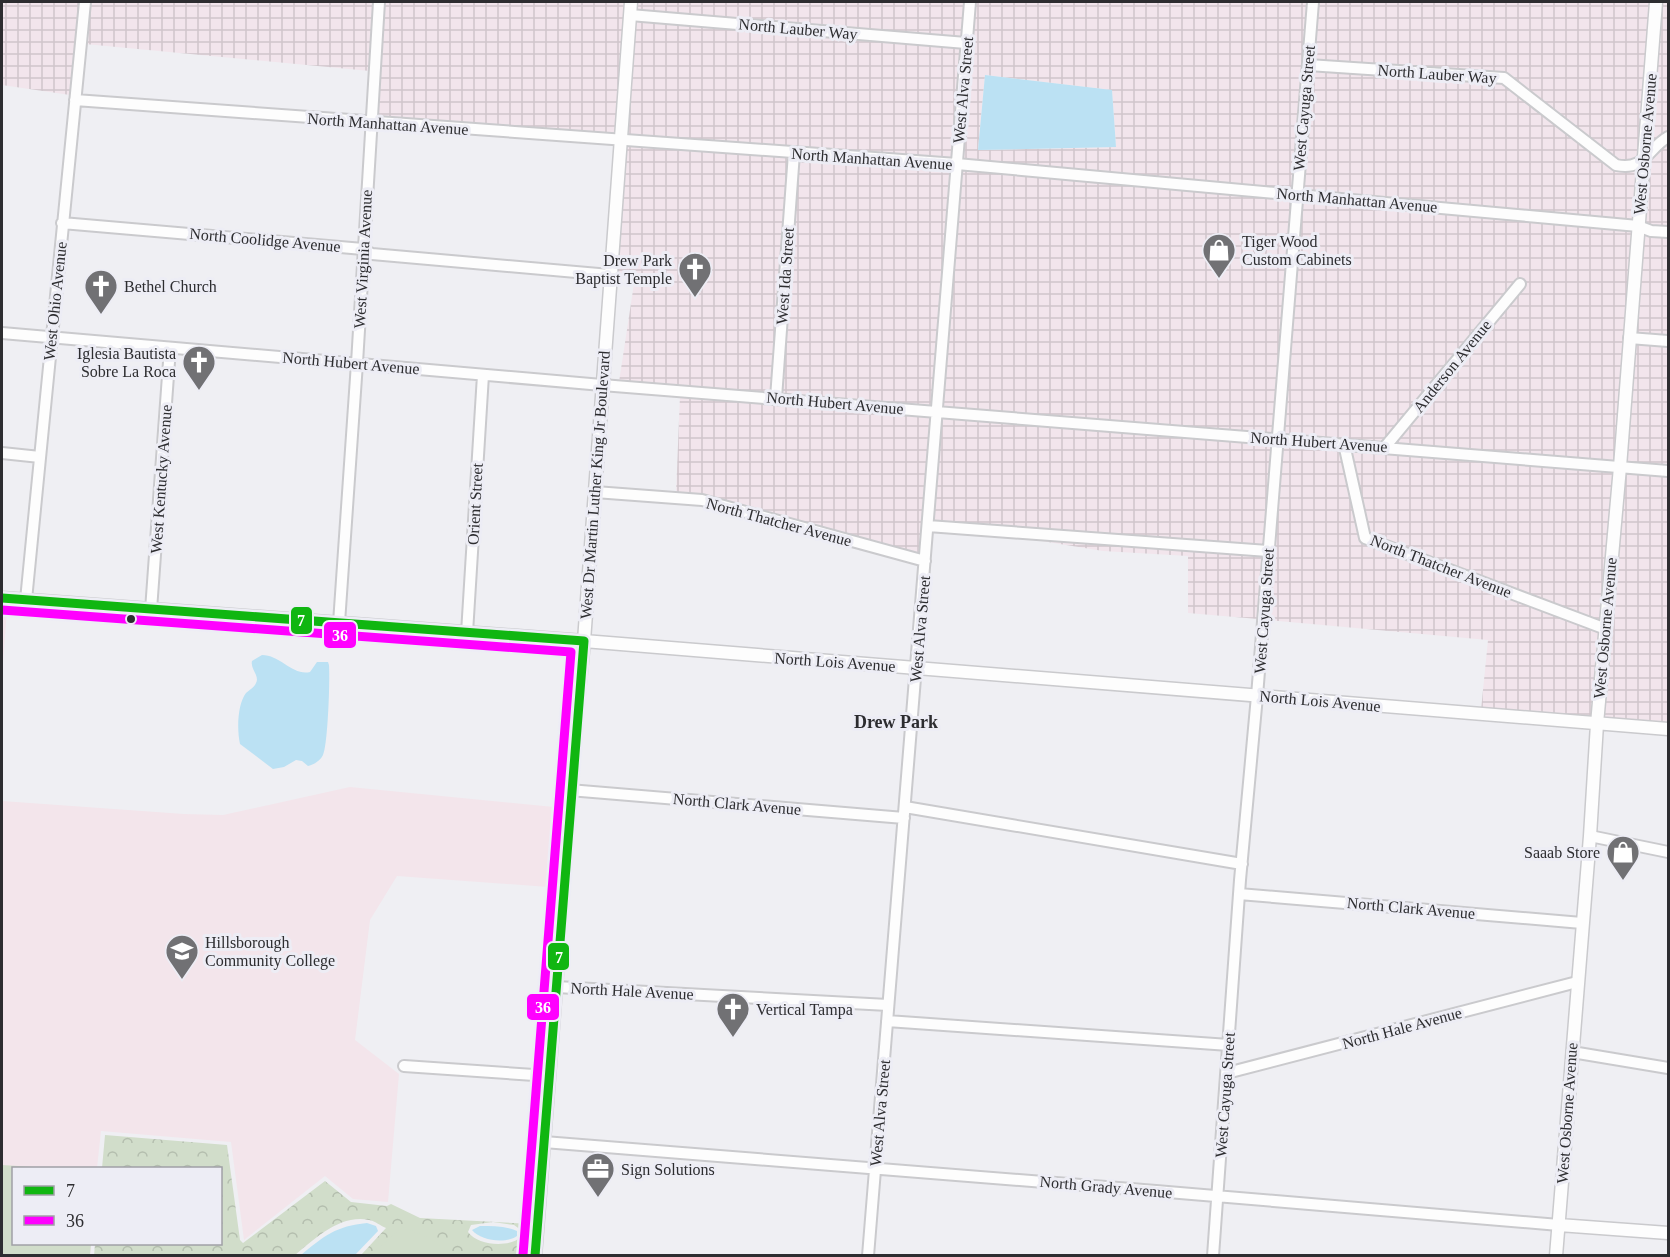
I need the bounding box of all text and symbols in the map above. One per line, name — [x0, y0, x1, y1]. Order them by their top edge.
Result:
street label: North Lauber Way — [738, 15, 858, 44]
street label: West Alva Street — [950, 35, 976, 144]
street label: West Cayuga Street — [1290, 44, 1319, 171]
street label: North Lauber Way — [1377, 61, 1497, 88]
street label: West Osborne Avenue — [1630, 73, 1660, 215]
street label: North Manhattan Avenue — [307, 110, 469, 138]
street label: North Manhattan Avenue — [791, 145, 953, 173]
street label: North Manhattan Avenue — [1276, 184, 1438, 216]
street label: West Virginia Avenue — [351, 189, 376, 329]
street label: North Coolidge Avenue — [189, 225, 341, 256]
street label: West Ida Street — [773, 226, 797, 325]
shop icon: Tiger Wood Custom Cabinets — [1201, 232, 1237, 279]
place label: Tiger Wood Custom Cabinets — [1242, 233, 1352, 268]
street label: West Ohio Avenue — [40, 241, 70, 361]
church icon: Drew Park Baptist Temple — [677, 251, 713, 298]
place label: Drew Park Baptist Temple — [575, 252, 672, 288]
church icon: Bethel Church — [83, 268, 119, 315]
place label: Bethel Church — [124, 278, 217, 295]
street label: Anderson Avenue — [1410, 316, 1494, 416]
church icon: Iglesia Bautista Sobre La Roca — [181, 344, 217, 391]
place label: Iglesia Bautista Sobre La Roca — [77, 345, 176, 380]
street label: North Hubert Avenue — [282, 349, 420, 377]
street label: West Dr Martin Luther King Jr Boulevard — [577, 350, 614, 620]
street label: North Hubert Avenue — [766, 389, 904, 417]
street label: West Kentucky Avenue — [147, 404, 176, 554]
street label: North Hubert Avenue — [1250, 429, 1388, 455]
street label: Orient Street — [464, 462, 486, 545]
street label: North Thatcher Avenue — [705, 494, 853, 550]
street label: North Thatcher Avenue — [1368, 531, 1514, 601]
street label: West Cayuga Street — [1251, 547, 1278, 674]
street label: West Osborne Avenue — [1590, 557, 1620, 699]
street label: West Alva Street — [907, 574, 933, 683]
line badge: 7 — [290, 606, 313, 635]
text: 7 — [297, 612, 305, 629]
unlabelled marker — [125, 613, 137, 625]
line badge: 36 — [323, 621, 357, 649]
text: 36 — [332, 627, 348, 644]
street label: North Lois Avenue — [774, 649, 896, 675]
street label: North Lois Avenue — [1259, 687, 1381, 715]
district label: Drew Park — [854, 712, 938, 732]
street label: North Clark Avenue — [672, 790, 802, 818]
shop icon: Saaab Store — [1605, 834, 1641, 881]
place label: Saaab Store — [1524, 844, 1600, 861]
street label: North Clark Avenue — [1346, 894, 1476, 922]
school or university icon: Hillsborough Community College — [164, 933, 200, 980]
place label: Hillsborough Community College — [205, 934, 335, 970]
line badge: 7 — [547, 942, 570, 971]
text: 7 — [555, 949, 563, 966]
street label: North Hale Avenue — [570, 979, 694, 1003]
church icon: Vertical Tampa — [715, 991, 751, 1038]
line badge: 36 — [526, 993, 560, 1021]
text: 36 — [535, 999, 551, 1016]
place label: Vertical Tampa — [756, 1001, 853, 1019]
street label: North Hale Avenue — [1340, 1004, 1464, 1052]
street label: West Cayuga Street — [1212, 1031, 1239, 1158]
street label: West Osborne Avenue — [1554, 1042, 1580, 1184]
street label: West Alva Street — [867, 1058, 893, 1167]
office icon: Sign Solutions — [580, 1151, 616, 1198]
place label: Sign Solutions — [621, 1161, 715, 1179]
legend — [12, 1167, 222, 1245]
street label: North Grady Avenue — [1039, 1173, 1173, 1202]
text: 7 — [66, 1181, 75, 1201]
text: 36 — [66, 1211, 84, 1231]

